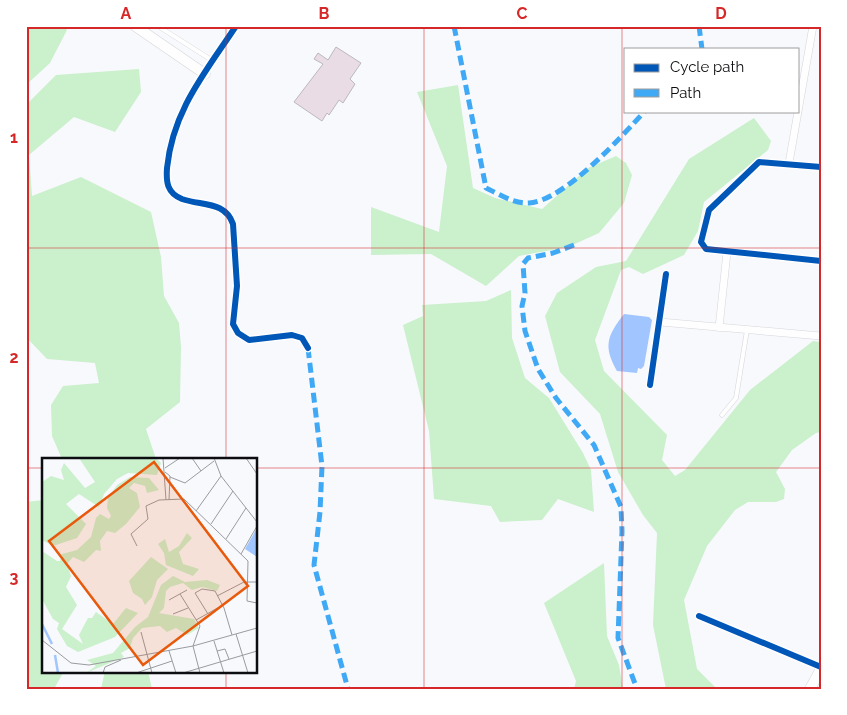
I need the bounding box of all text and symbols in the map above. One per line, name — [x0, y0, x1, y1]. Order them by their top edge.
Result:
text: A — [121, 4, 132, 23]
text: B — [319, 4, 330, 23]
text: C — [517, 4, 528, 23]
text: D — [715, 4, 727, 23]
legend — [624, 48, 800, 112]
text: Cycle path — [670, 58, 744, 76]
text: Path — [670, 84, 701, 102]
text: 1 — [10, 128, 18, 147]
text: 2 — [9, 348, 19, 367]
inset map — [42, 458, 258, 672]
text: 3 — [10, 568, 19, 587]

